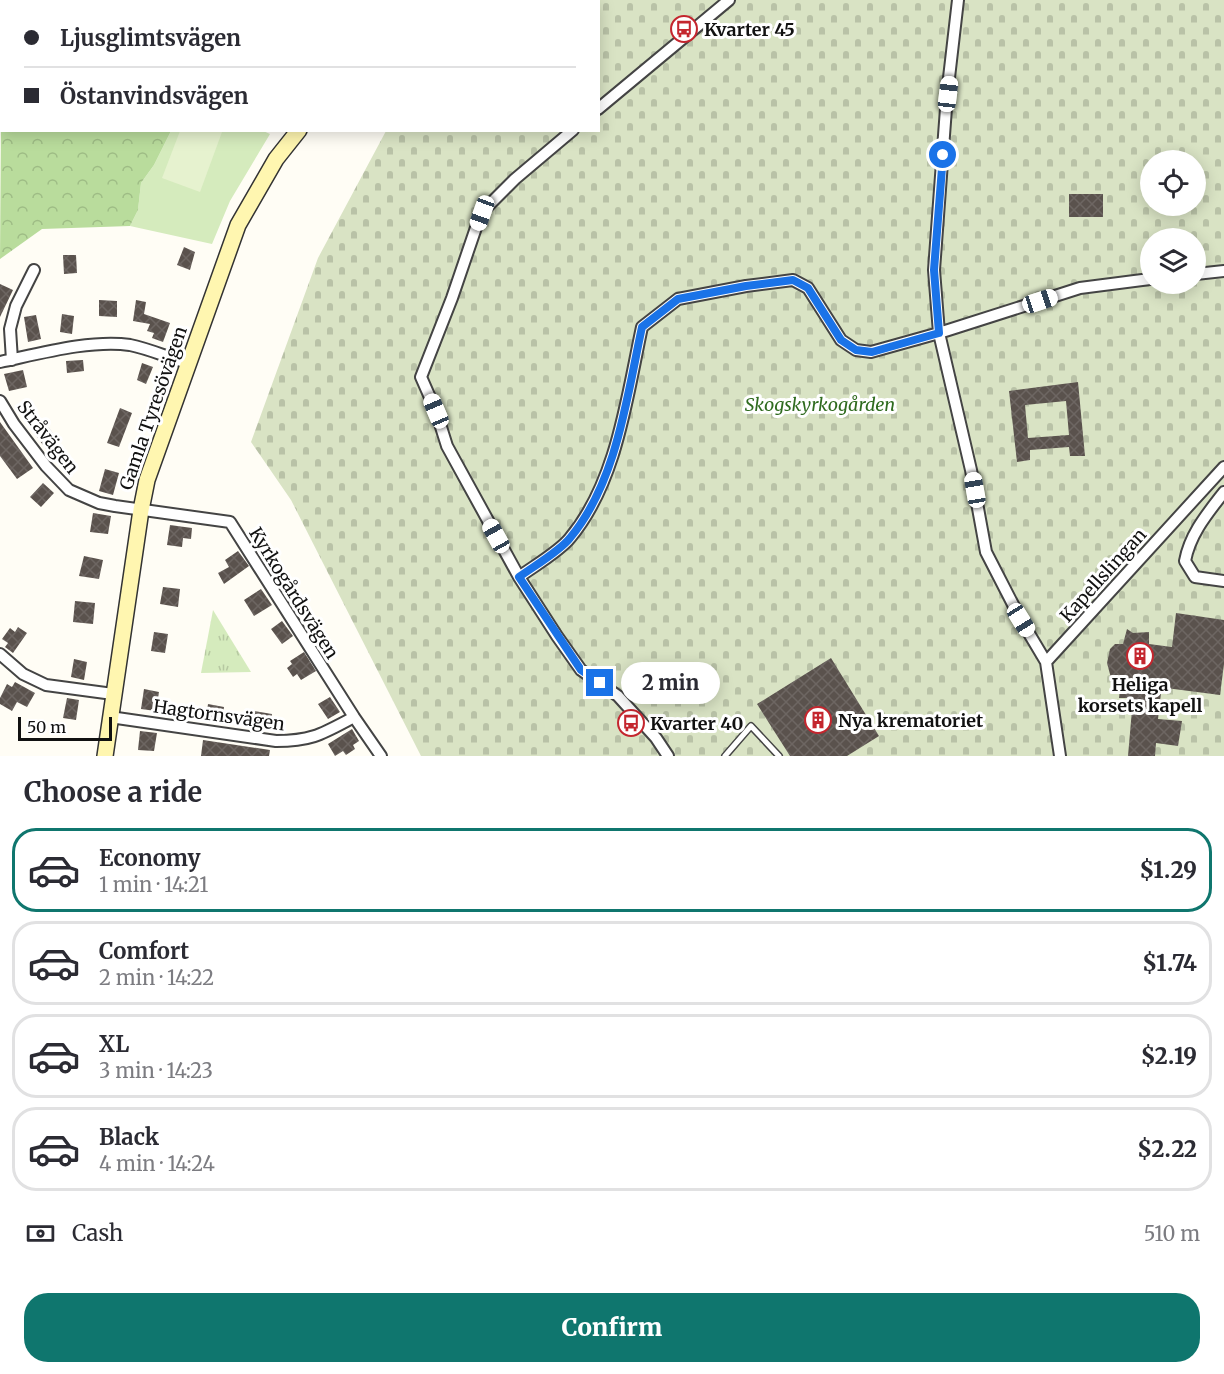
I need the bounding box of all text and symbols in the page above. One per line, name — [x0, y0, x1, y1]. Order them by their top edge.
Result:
bus stop icon: Kvarter 45 — [669, 14, 699, 44]
place label: Kvarter 45 — [704, 18, 795, 41]
text: Ljusglimtsvägen — [60, 24, 241, 52]
car — [937, 75, 959, 113]
text: Östanvindsvägen — [60, 82, 249, 110]
route start — [929, 141, 956, 168]
map controls — [1140, 150, 1206, 294]
button: locate — [1140, 150, 1206, 216]
car — [467, 193, 497, 233]
button: layers — [1140, 228, 1206, 294]
car — [1020, 287, 1060, 315]
street label: Gamla Tyresövägen — [114, 323, 192, 493]
car — [421, 391, 451, 431]
park label: Skogskyrkogården — [745, 393, 895, 416]
street label: Stråvägen — [12, 396, 84, 478]
car — [963, 471, 987, 509]
car — [479, 516, 513, 556]
street label: Kyrkogårdsvägen — [244, 523, 344, 663]
street label: Kapellslingan — [1055, 523, 1151, 627]
car — [1004, 600, 1038, 640]
building icon: Heliga korsets kapell — [1125, 641, 1155, 671]
callout: 2 min — [621, 662, 720, 704]
route end — [586, 669, 613, 696]
text: 2 min — [642, 670, 699, 695]
place label: Heliga korsets kapell — [1078, 673, 1202, 717]
street label: Hagtornsvägen — [152, 694, 286, 736]
building icon: Nya krematoriet — [803, 705, 833, 735]
bus stop icon: Kvarter 40 — [616, 708, 646, 738]
place label: Nya krematoriet — [838, 709, 984, 732]
place label: Kvarter 40 — [650, 712, 743, 735]
scale bar — [18, 714, 112, 742]
text: 50 m — [27, 717, 66, 737]
text: Choose a ride — [24, 775, 202, 809]
icon: car — [27, 843, 81, 897]
text: Economy — [99, 844, 200, 872]
text: $1.29 — [1139, 856, 1197, 884]
text: 1 min · 14:21 — [99, 872, 208, 897]
icon: car — [27, 936, 81, 990]
text: Comfort — [99, 937, 189, 965]
text: $1.74 — [1142, 949, 1197, 977]
text: 2 min · 14:22 — [99, 965, 214, 990]
icon: car — [27, 1029, 81, 1083]
text: XL — [99, 1030, 129, 1058]
text: $2.19 — [1141, 1042, 1197, 1070]
text: 3 min · 14:23 — [99, 1058, 213, 1083]
icon: car — [27, 1122, 81, 1176]
text: Black — [99, 1123, 159, 1151]
text: $2.22 — [1137, 1135, 1197, 1163]
text: 4 min · 14:24 — [99, 1151, 215, 1176]
icon: cash — [24, 1217, 57, 1250]
text: Cash — [72, 1219, 123, 1247]
text: 510 m — [1144, 1221, 1200, 1246]
button: Confirm — [24, 1293, 1200, 1362]

